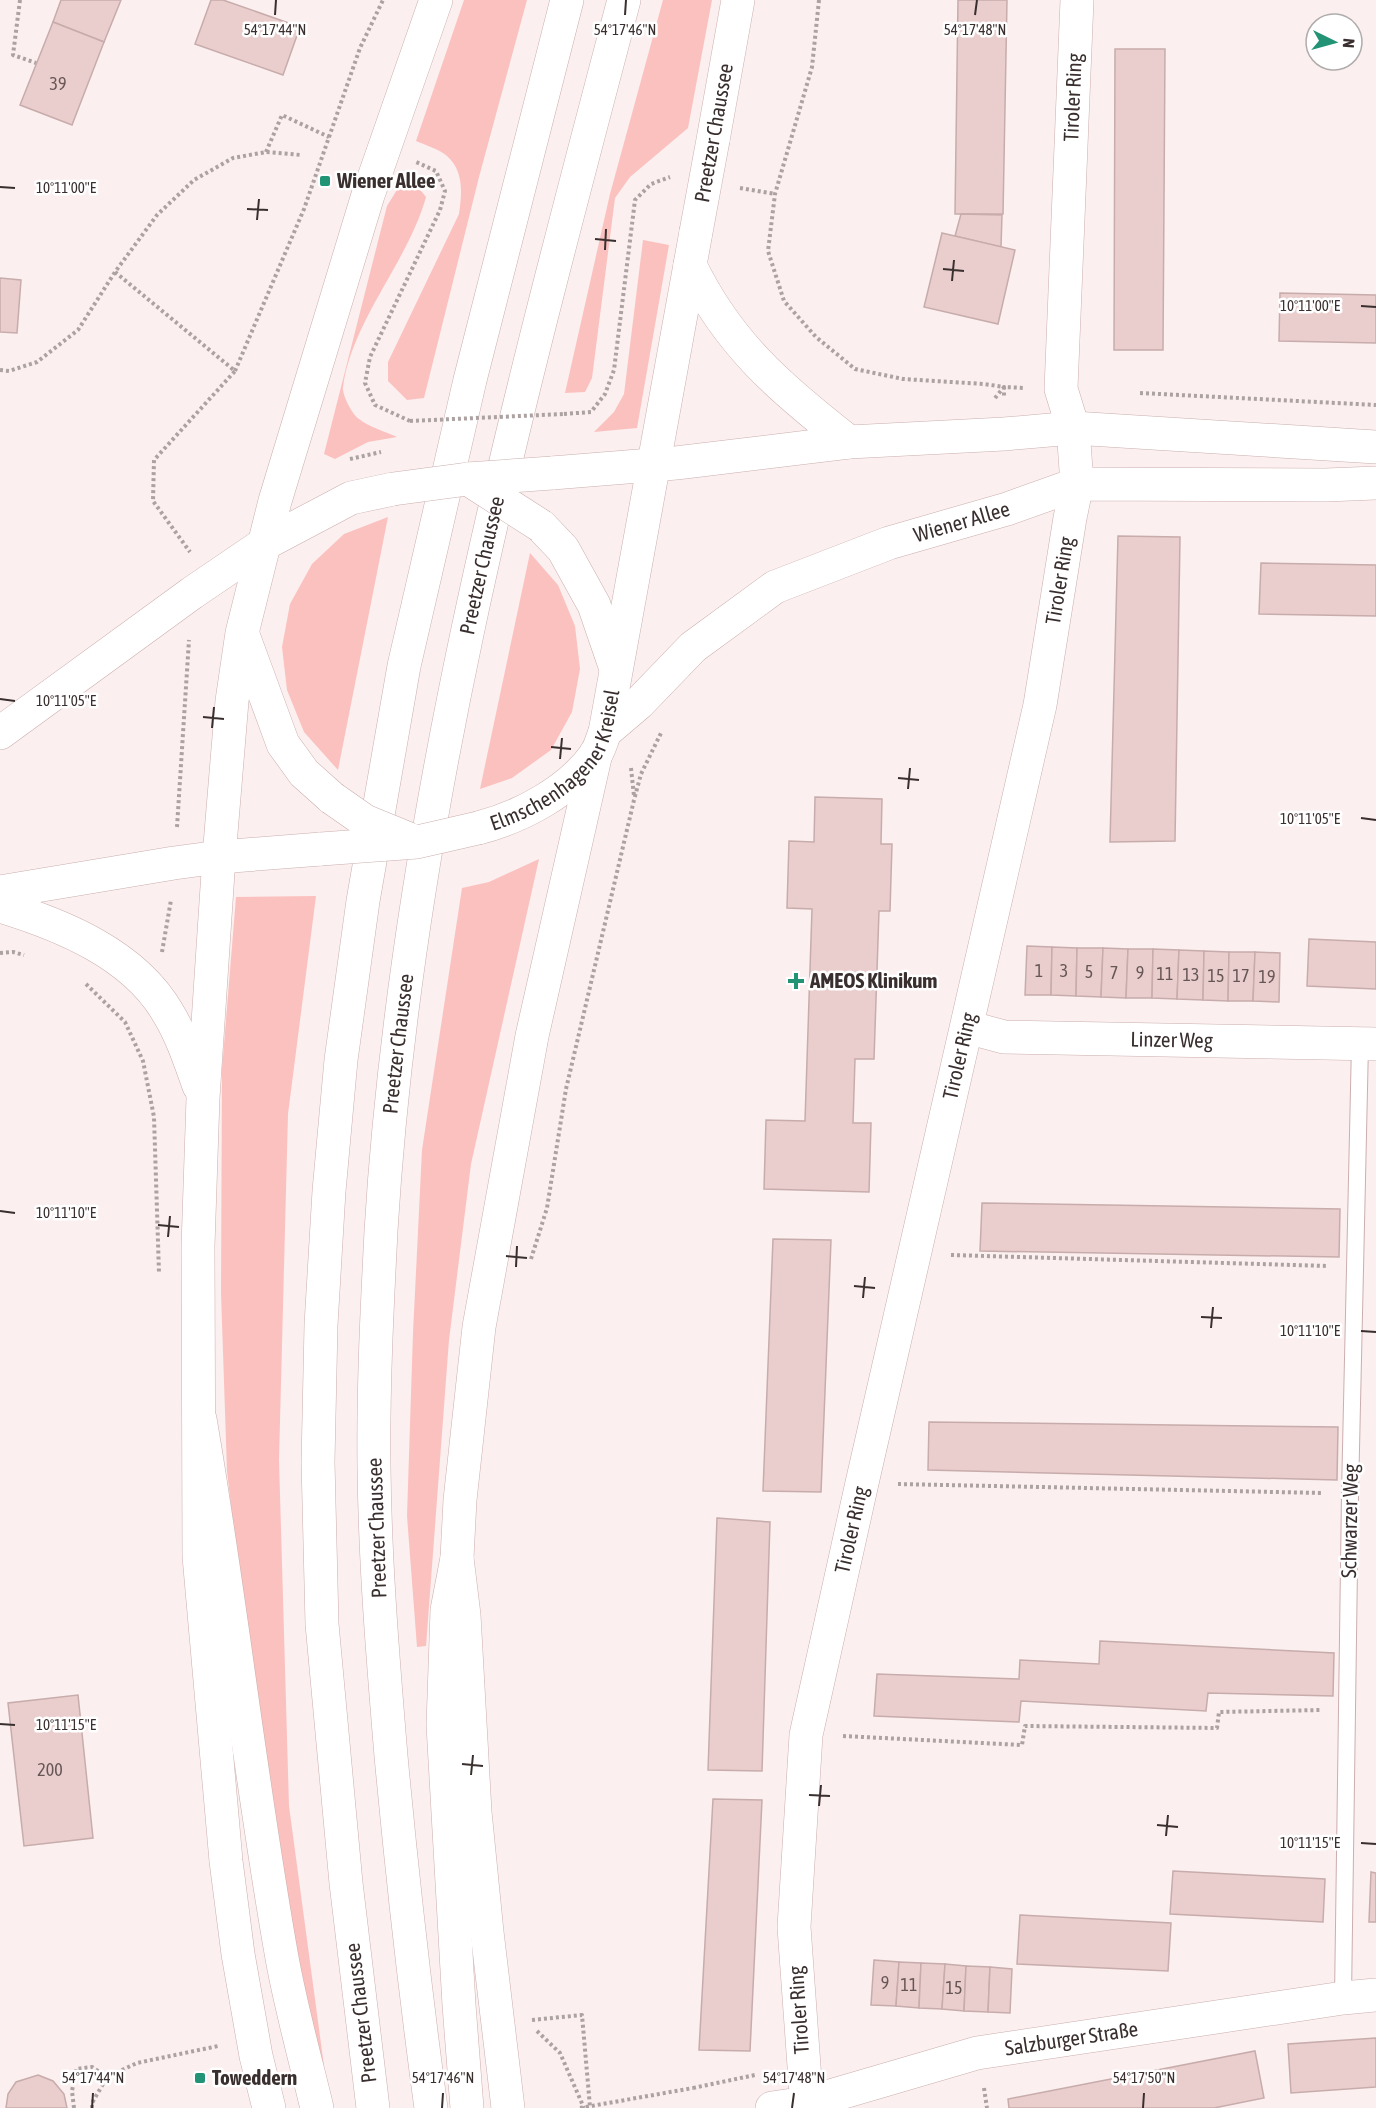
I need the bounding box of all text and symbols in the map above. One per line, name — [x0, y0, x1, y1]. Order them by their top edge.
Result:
north arrow — [1304, 12, 1364, 72]
text: 54°17'44"N — [244, 21, 306, 38]
text: 54°17'46"N — [594, 21, 656, 38]
text: 54°17'48"N — [944, 21, 1006, 38]
text: N — [1340, 38, 1358, 49]
street label: Tiroler Ring — [1058, 53, 1086, 142]
street label: Preetzer Chaussee — [689, 61, 737, 204]
house number: 39 — [50, 73, 66, 94]
place label: Wiener Allee — [336, 168, 436, 192]
marker: Wiener Allee — [318, 174, 332, 188]
text: 10°11'00"E — [36, 179, 97, 196]
text: 10°11'00"E — [1280, 297, 1341, 314]
street label: Preetzer Chaussee — [454, 494, 508, 636]
street label: Wiener Allee — [911, 496, 1012, 546]
street label: Tiroler Ring — [1040, 535, 1078, 626]
street label: Elmschenhagener Kreisel — [487, 687, 624, 835]
text: 10°11'05"E — [36, 692, 97, 709]
text: 10°11'05"E — [1280, 810, 1341, 827]
house number: 1 — [1035, 960, 1043, 981]
house number: 3 — [1060, 960, 1068, 981]
house number: 5 — [1085, 961, 1093, 982]
house number: 7 — [1110, 962, 1118, 983]
house number: 9 — [1136, 962, 1144, 983]
house number: 11 — [1157, 963, 1173, 984]
house number: 13 — [1183, 964, 1199, 985]
house number: 15 — [1208, 965, 1224, 986]
house number: 17 — [1233, 965, 1249, 986]
house number: 19 — [1259, 966, 1275, 987]
place label: AMEOS Klinikum — [809, 968, 937, 992]
street label: Preetzer Chaussee — [377, 972, 418, 1115]
marker: AMEOS Klinikum — [787, 972, 805, 990]
street label: Tiroler Ring — [937, 1010, 980, 1102]
street label: Linzer Weg — [1130, 1026, 1213, 1052]
text: 10°11'10"E — [36, 1204, 97, 1221]
text: 10°11'10"E — [1280, 1322, 1341, 1339]
street label: Preetzer Chaussee — [362, 1457, 390, 1599]
street label: Schwarzer Weg — [1336, 1464, 1362, 1578]
street label: Tiroler Ring — [829, 1484, 872, 1575]
text: 10°11'15"E — [36, 1716, 97, 1733]
house number: 200 — [37, 1759, 63, 1780]
text: 10°11'15"E — [1280, 1834, 1341, 1851]
street label: Preetzer Chaussee — [340, 1942, 380, 2084]
street label: Tiroler Ring — [783, 1965, 813, 2055]
house number: 9 — [881, 1972, 889, 1993]
house number: 11 — [901, 1974, 917, 1995]
house number: 15 — [946, 1977, 962, 1998]
street label: Salzburger Straße — [1003, 2016, 1140, 2060]
place label: Toweddern — [212, 2065, 297, 2089]
text: 54°17'44"N — [62, 2069, 124, 2086]
text: 54°17'46"N — [412, 2069, 474, 2086]
text: 54°17'48"N — [763, 2069, 825, 2086]
text: 54°17'50"N — [1113, 2069, 1175, 2086]
marker: Toweddern — [193, 2071, 207, 2085]

